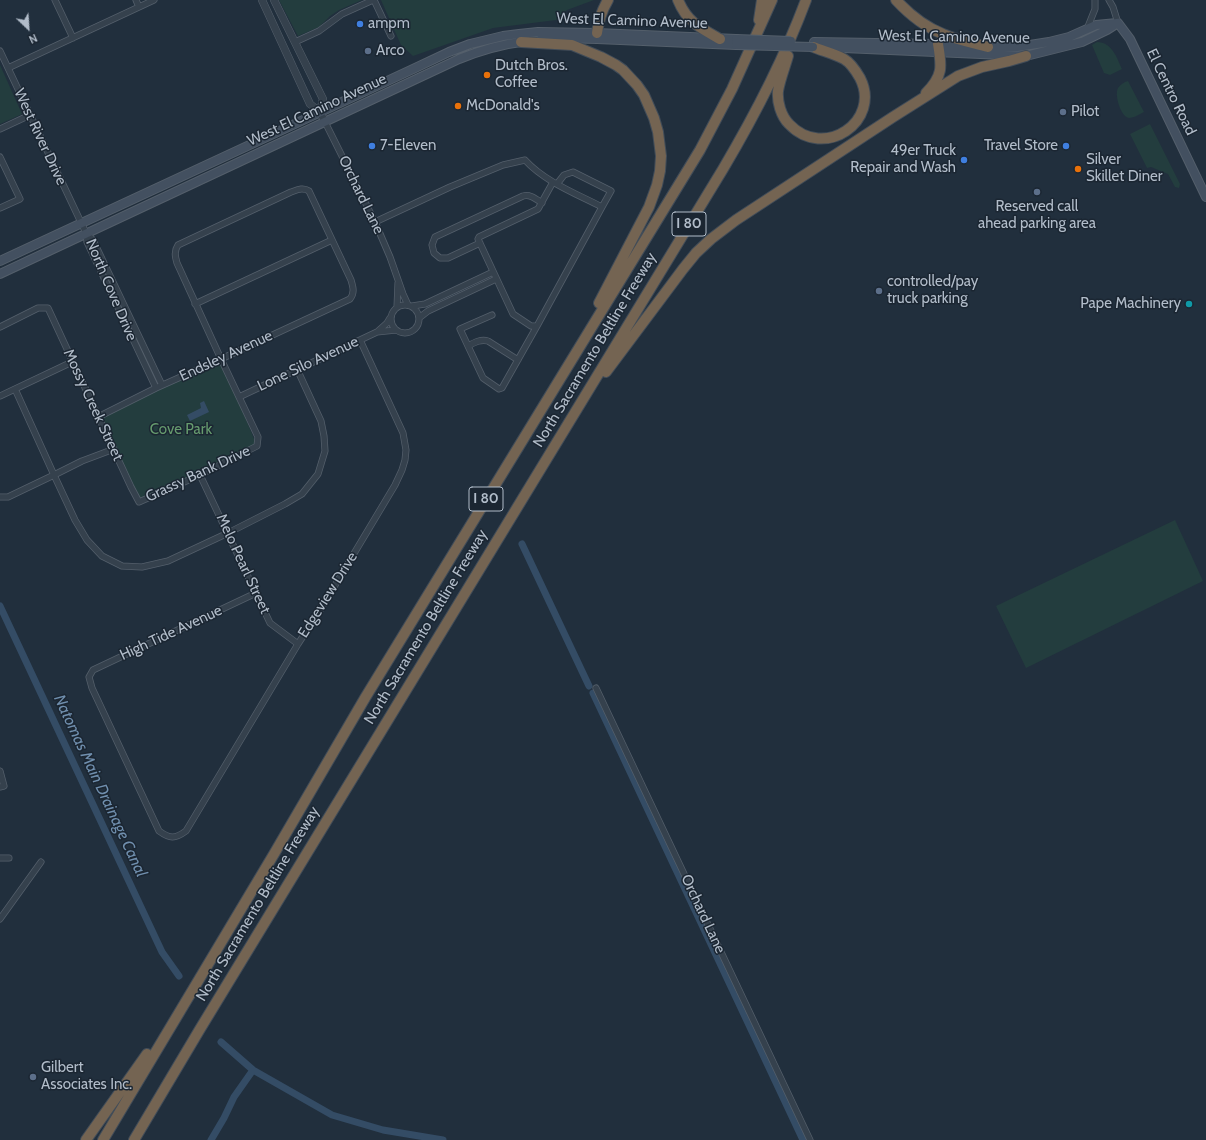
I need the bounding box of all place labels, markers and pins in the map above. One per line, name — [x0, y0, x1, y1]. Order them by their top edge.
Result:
place label: ampm — [368, 15, 410, 33]
marker: ampm — [355, 19, 365, 29]
place label: Arco — [376, 42, 405, 60]
marker: Arco — [363, 46, 373, 56]
place label: Dutch Bros. Coffee — [495, 57, 568, 92]
marker: Dutch Bros. Coffee — [482, 70, 492, 80]
place label: McDonald's — [466, 97, 540, 115]
marker: McDonald's — [453, 101, 463, 111]
place label: Pilot — [1071, 103, 1099, 121]
marker: Pilot — [1058, 107, 1068, 117]
place label: 7-Eleven — [380, 137, 436, 155]
place label: Travel Store — [984, 137, 1058, 155]
marker: 7-Eleven — [367, 141, 377, 151]
marker: Travel Store — [1061, 141, 1071, 151]
place label: 49er Truck Repair and Wash — [850, 142, 956, 177]
place label: Silver Skillet Diner — [1086, 151, 1162, 186]
marker: 49er Truck Repair and Wash — [959, 155, 969, 165]
marker: Silver Skillet Diner — [1073, 164, 1083, 174]
marker: Reserved call ahead parking area — [1032, 187, 1042, 197]
place label: Reserved call ahead parking area — [978, 198, 1096, 233]
place label: controlled/pay truck parking — [887, 273, 978, 308]
marker: controlled/pay truck parking — [874, 286, 884, 296]
place label: Pape Machinery — [1080, 295, 1181, 313]
marker: Pape Machinery — [1184, 299, 1194, 309]
place label: Gilbert Associates Inc. — [41, 1059, 132, 1094]
marker: Gilbert Associates Inc. — [28, 1072, 38, 1082]

